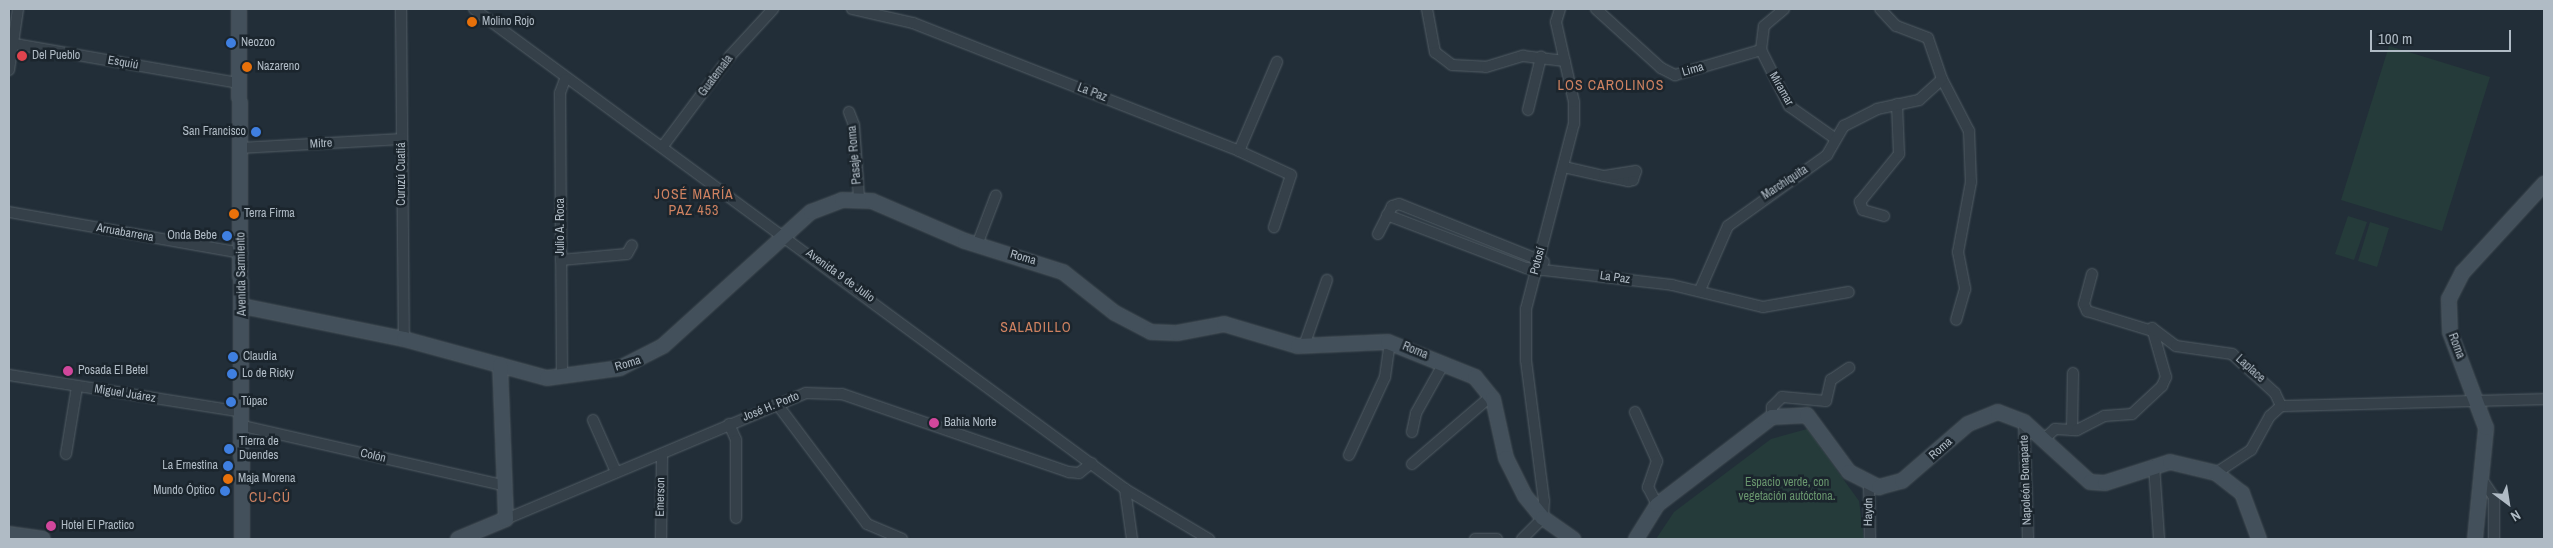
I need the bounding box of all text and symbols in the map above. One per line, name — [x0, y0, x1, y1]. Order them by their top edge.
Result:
place label: Molino Rojo — [482, 15, 534, 29]
marker: Molino Rojo — [466, 16, 478, 28]
scale bar — [2373, 20, 2514, 52]
text: 100 m — [2378, 28, 2412, 49]
place label: Neozoo — [241, 36, 275, 50]
marker: Neozoo — [225, 37, 237, 49]
place label: Del Pueblo — [32, 49, 80, 63]
marker: Del Pueblo — [16, 50, 28, 62]
street label: Guatemala — [696, 52, 736, 100]
street label: Esquiú — [107, 53, 139, 73]
place label: Nazareno — [257, 60, 300, 74]
street label: Lima — [1681, 60, 1705, 80]
marker: Nazareno — [241, 61, 253, 73]
street label: Miramar — [1766, 70, 1796, 108]
district label: LOS CAROLINOS — [1556, 77, 1666, 93]
street label: La Paz — [1075, 81, 1109, 105]
place label: San Francisco — [183, 125, 246, 139]
street label: Pasaje Roma — [845, 125, 865, 185]
marker: San Francisco — [250, 126, 262, 138]
street label: Mitre — [309, 136, 333, 152]
street label: Curuzú Cuatiá — [395, 142, 409, 206]
street label: Marchiquita — [1759, 163, 1811, 203]
district label: JOSÉ MARÍA PAZ 453 — [653, 186, 735, 218]
street label: Julio A. Roca — [554, 198, 568, 256]
place label: Terra Firma — [244, 207, 295, 221]
marker: Terra Firma — [228, 208, 240, 220]
street label: Arruabarrena — [95, 221, 155, 245]
place label: Onda Bebe — [167, 229, 217, 243]
marker: Onda Bebe — [221, 230, 233, 242]
street label: Avenida Sarmiento — [234, 232, 250, 316]
street label: Avenida 9 de Julio — [803, 246, 877, 306]
street label: Potosí — [1527, 246, 1549, 276]
street label: Roma — [1008, 247, 1038, 269]
street label: La Paz — [1599, 269, 1631, 287]
district label: SALADILLO — [999, 319, 1073, 335]
street label: Roma — [2445, 331, 2467, 361]
street label: Roma — [1400, 339, 1430, 363]
place label: Claudia — [243, 350, 277, 364]
marker: Claudia — [227, 351, 239, 363]
street label: Laplace — [2232, 352, 2268, 386]
street label: Roma — [613, 353, 643, 375]
place label: Posada El Betel — [78, 364, 148, 378]
marker: Posada El Betel — [62, 365, 74, 377]
place label: Lo de Ricky — [242, 367, 294, 381]
marker: Lo de Ricky — [226, 368, 238, 380]
street label: Miguel Juárez — [93, 382, 157, 406]
street label: José H. Porto — [741, 389, 801, 425]
place label: Túpac — [241, 395, 268, 409]
marker: Túpac — [225, 396, 237, 408]
place label: Bahia Norte — [944, 416, 997, 430]
marker: Bahia Norte — [928, 417, 940, 429]
place label: Tierra de Duendes — [239, 435, 279, 463]
street label: Roma — [1926, 435, 1956, 463]
street label: Napoleón Bonaparte — [2017, 435, 2035, 525]
marker: Tierra de Duendes — [223, 443, 235, 455]
street label: Colón — [359, 446, 387, 466]
place label: La Ernestina — [162, 459, 218, 473]
marker: La Ernestina — [222, 460, 234, 472]
place label: Maja Morena — [238, 472, 295, 486]
marker: Maja Morena — [222, 473, 234, 485]
park label: Espacio verde, con vegetación autóctona. — [1739, 476, 1835, 504]
street label: Emerson — [653, 477, 669, 517]
north arrow — [2483, 478, 2533, 528]
place label: Mundo Óptico — [153, 484, 215, 498]
marker: Mundo Óptico — [219, 485, 231, 497]
district label: CU-CÚ — [248, 489, 292, 505]
street label: Haydn — [1862, 498, 1876, 526]
text: N — [2508, 506, 2524, 526]
place label: Hotel El Practico — [61, 519, 134, 533]
marker: Hotel El Practico — [45, 520, 57, 532]

